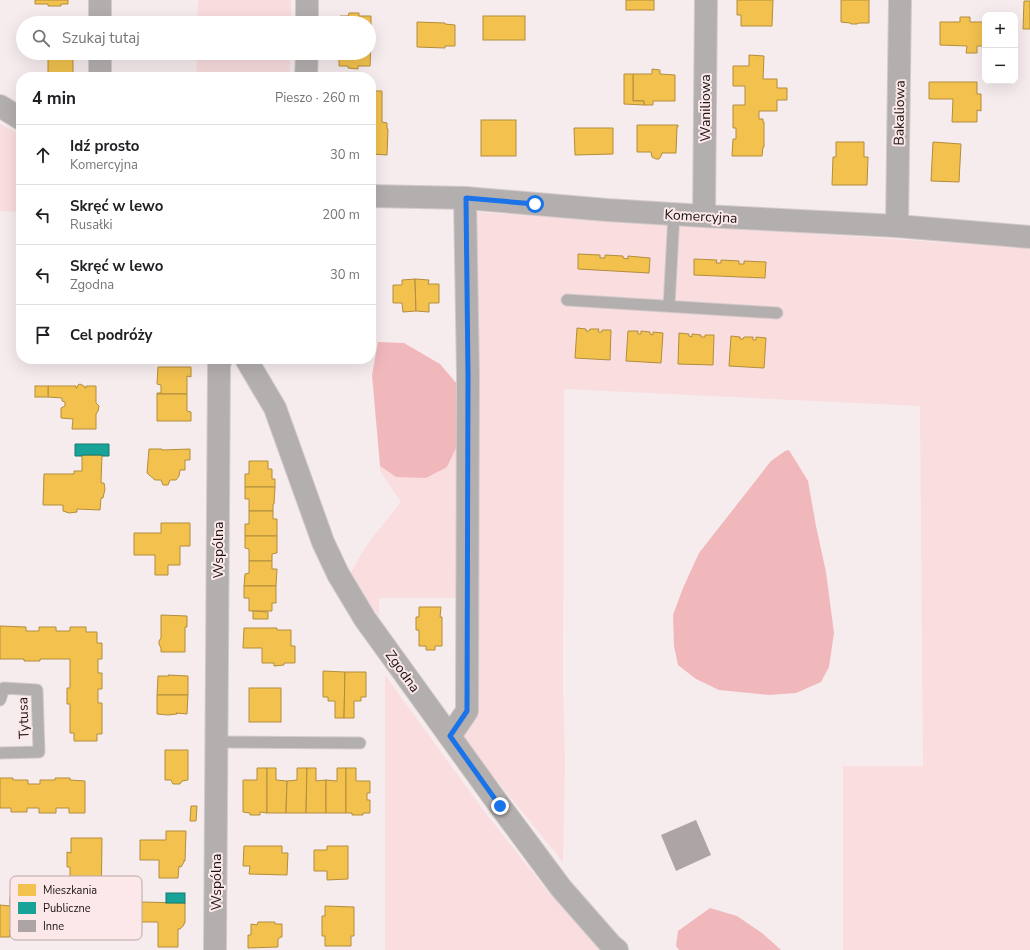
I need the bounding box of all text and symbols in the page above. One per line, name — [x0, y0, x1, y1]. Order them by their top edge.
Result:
map controls — [982, 12, 1018, 84]
button: + — [982, 12, 1018, 48]
search box — [16, 16, 376, 60]
icon: search — [30, 27, 52, 49]
text: Szukaj tutaj — [62, 28, 140, 48]
button: − — [982, 48, 1018, 84]
street label: Waniliowa — [696, 74, 715, 142]
street label: Bakaliowa — [889, 80, 910, 146]
text: 4 min — [32, 87, 76, 110]
text: Pieszo · 260 m — [275, 89, 360, 107]
text: Idź prosto — [70, 136, 139, 156]
icon: ahead — [32, 144, 54, 166]
text: 30 m — [330, 146, 360, 164]
text: Komercyjna — [70, 156, 138, 174]
route start — [526, 195, 544, 213]
text: Skręć w lewo — [70, 196, 163, 216]
icon: left — [32, 204, 54, 226]
street label: Komercyjna — [664, 205, 738, 228]
text: 200 m — [322, 206, 360, 224]
text: Rusałki — [70, 216, 113, 234]
text: Skręć w lewo — [70, 256, 163, 276]
icon: left — [32, 264, 54, 286]
text: 30 m — [330, 266, 360, 284]
text: Zgodna — [70, 276, 114, 294]
icon: arrive — [32, 324, 54, 346]
text: Cel podróży — [70, 325, 152, 345]
street label: Wspólna — [209, 522, 228, 578]
street label: Zgodna — [381, 646, 424, 696]
street label: Tytusa — [13, 697, 34, 739]
route end — [491, 797, 509, 815]
street label: Wspólna — [207, 854, 226, 910]
legend — [10, 876, 142, 940]
text: Mieszkania — [43, 883, 97, 898]
text: Publiczne — [43, 901, 91, 916]
text: Inne — [43, 919, 64, 934]

